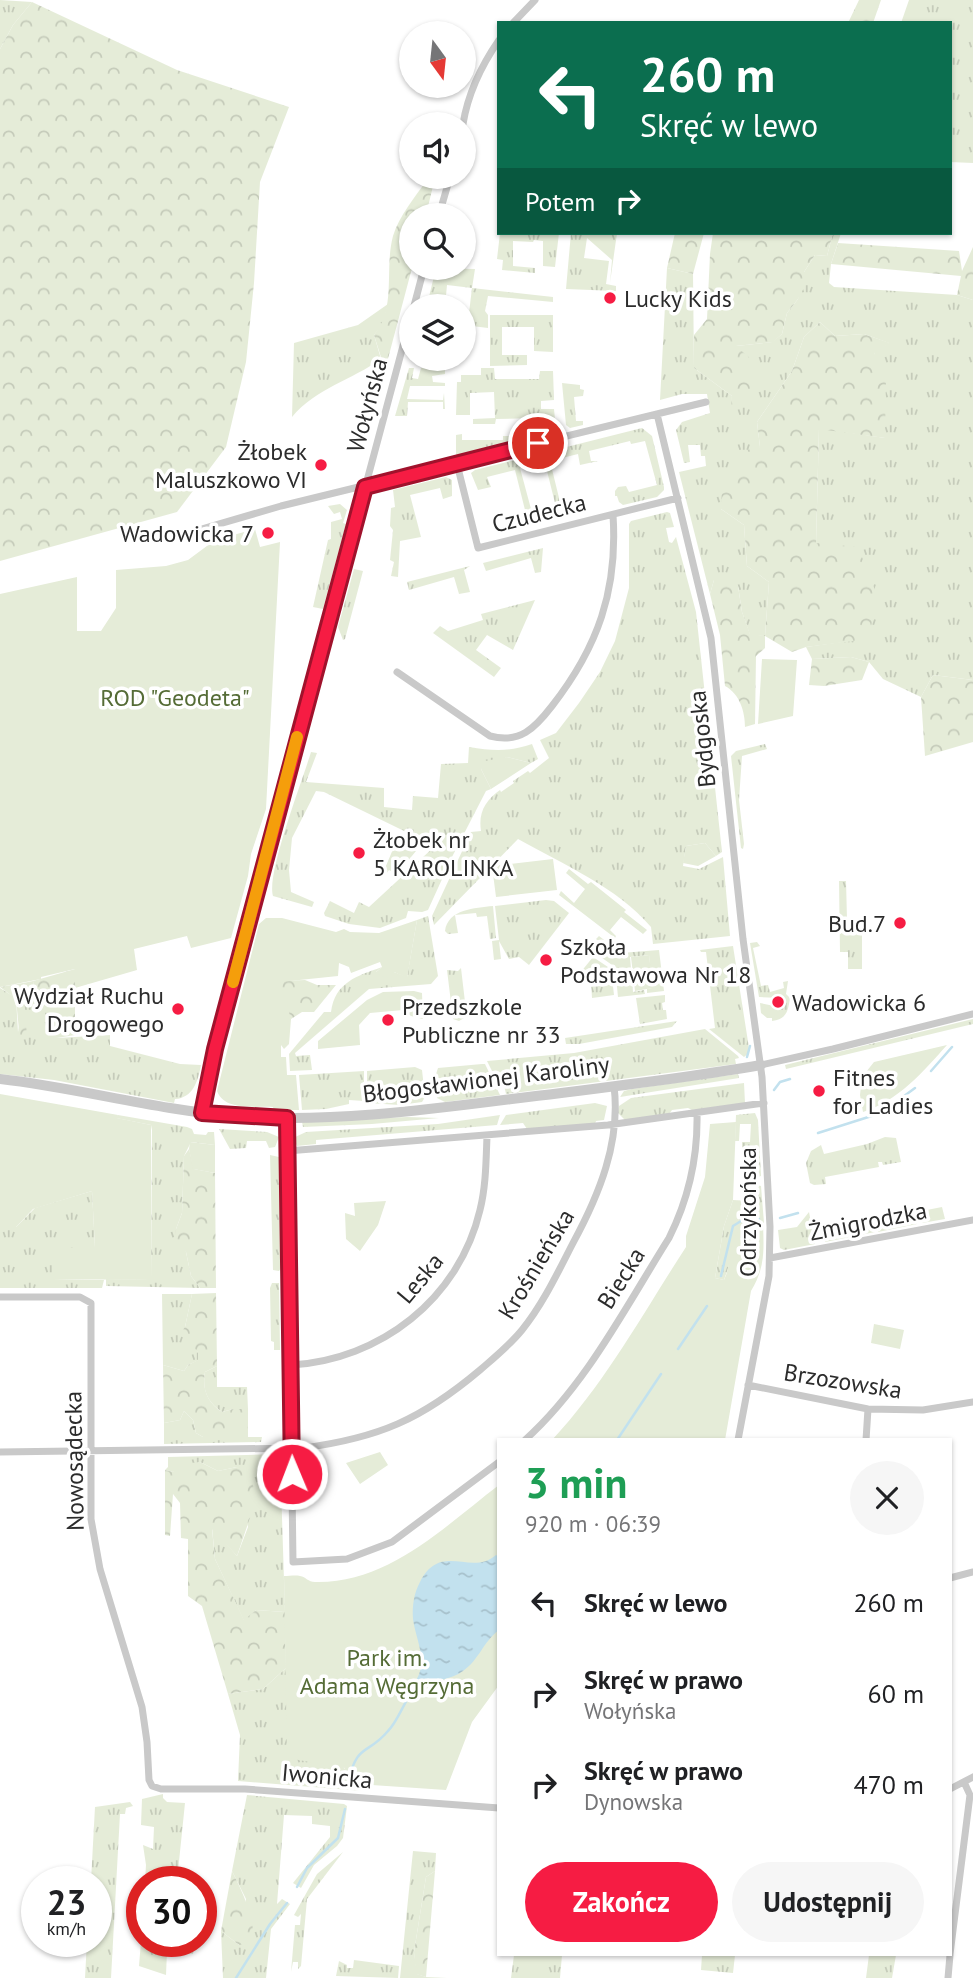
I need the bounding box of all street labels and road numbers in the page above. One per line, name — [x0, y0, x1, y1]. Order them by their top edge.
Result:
street label: Wołyńska — [340, 354, 394, 456]
street label: Czudecka — [489, 486, 589, 540]
street label: Bydgoska — [681, 689, 723, 789]
street label: Błogosławionej Karoliny — [361, 1048, 611, 1110]
street label: Odrzykońska — [732, 1147, 763, 1277]
street label: Żmigrodzka — [806, 1194, 930, 1248]
street label: Krośnieńska — [491, 1203, 581, 1325]
street label: Biecka — [590, 1242, 652, 1314]
street label: Leska — [390, 1246, 450, 1310]
street label: Brzozowska — [782, 1356, 904, 1406]
street label: Nowosądecka — [57, 1391, 91, 1531]
street label: Iwonicka — [280, 1757, 374, 1795]

